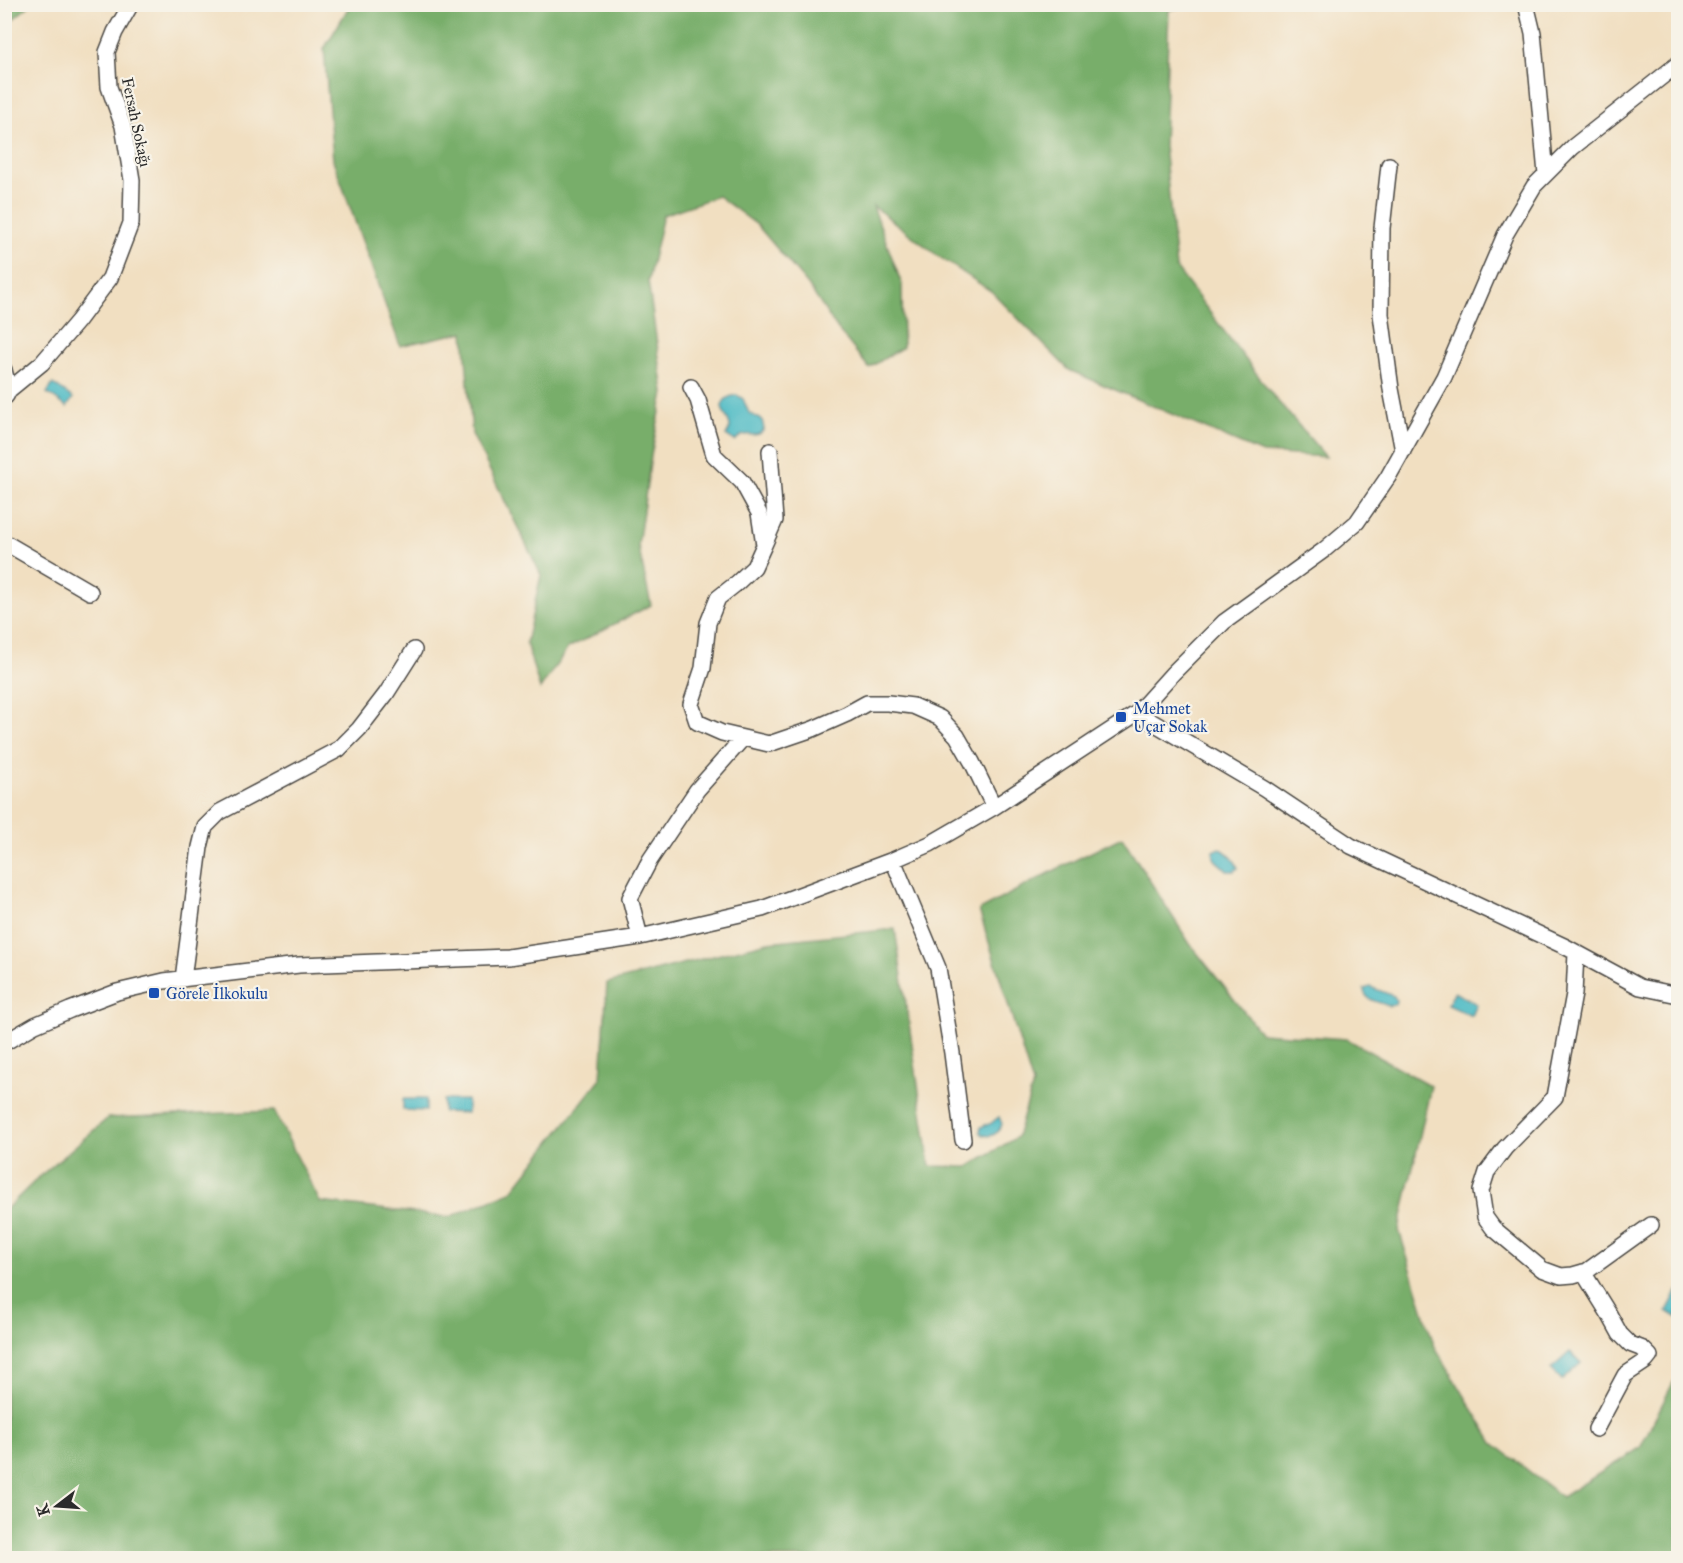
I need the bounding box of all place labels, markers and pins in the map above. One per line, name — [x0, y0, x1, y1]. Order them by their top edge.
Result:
place label: Mehmet Uçar Sokak — [1133, 699, 1208, 736]
marker: Mehmet Uçar Sokak — [1114, 710, 1128, 724]
place label: Görele İlkokulu — [166, 983, 269, 1003]
marker: Görele İlkokulu — [147, 986, 161, 1000]

